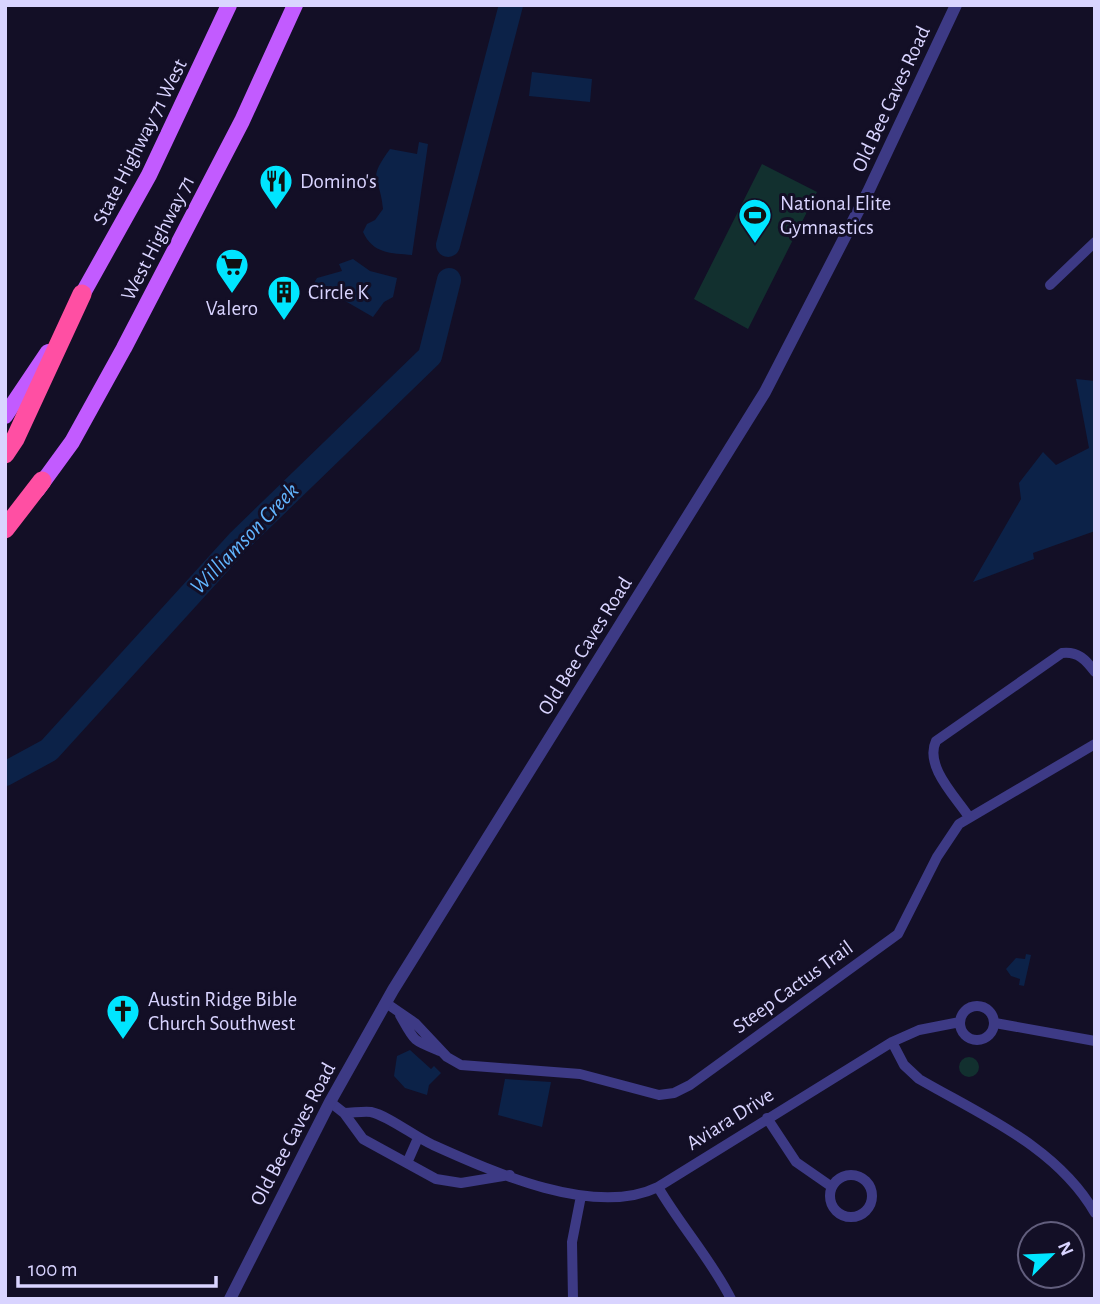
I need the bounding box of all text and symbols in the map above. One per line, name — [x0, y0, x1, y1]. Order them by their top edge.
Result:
street label: Old Bee Caves Road — [848, 23, 934, 175]
street label: State Highway 71 West — [89, 55, 191, 228]
restaurant icon: Domino's — [257, 162, 295, 211]
place label: Domino's — [300, 171, 377, 192]
street label: West Highway 71 — [117, 172, 199, 304]
place label: National Elite Gymnastics — [780, 193, 891, 238]
sports icon: National Elite Gymnastics — [736, 196, 774, 245]
supermarket icon: Valero — [213, 246, 251, 295]
building icon: Circle K — [265, 273, 303, 322]
place label: Circle K — [308, 282, 369, 303]
place label: Valero — [206, 298, 258, 319]
water label: Williamson Creek — [186, 479, 304, 599]
street label: Old Bee Caves Road — [534, 573, 636, 719]
street label: Steep Cactus Trail — [729, 937, 857, 1037]
place label: Austin Ridge Bible Church Southwest — [148, 989, 297, 1034]
church icon: Austin Ridge Bible Church Southwest — [104, 992, 142, 1041]
street label: Old Bee Caves Road — [247, 1059, 340, 1209]
street label: Aviara Drive — [683, 1084, 777, 1154]
north arrow — [1016, 1220, 1086, 1290]
text: N — [1054, 1239, 1077, 1259]
scale bar — [18, 1244, 215, 1288]
text: 100 m — [28, 1259, 78, 1280]

